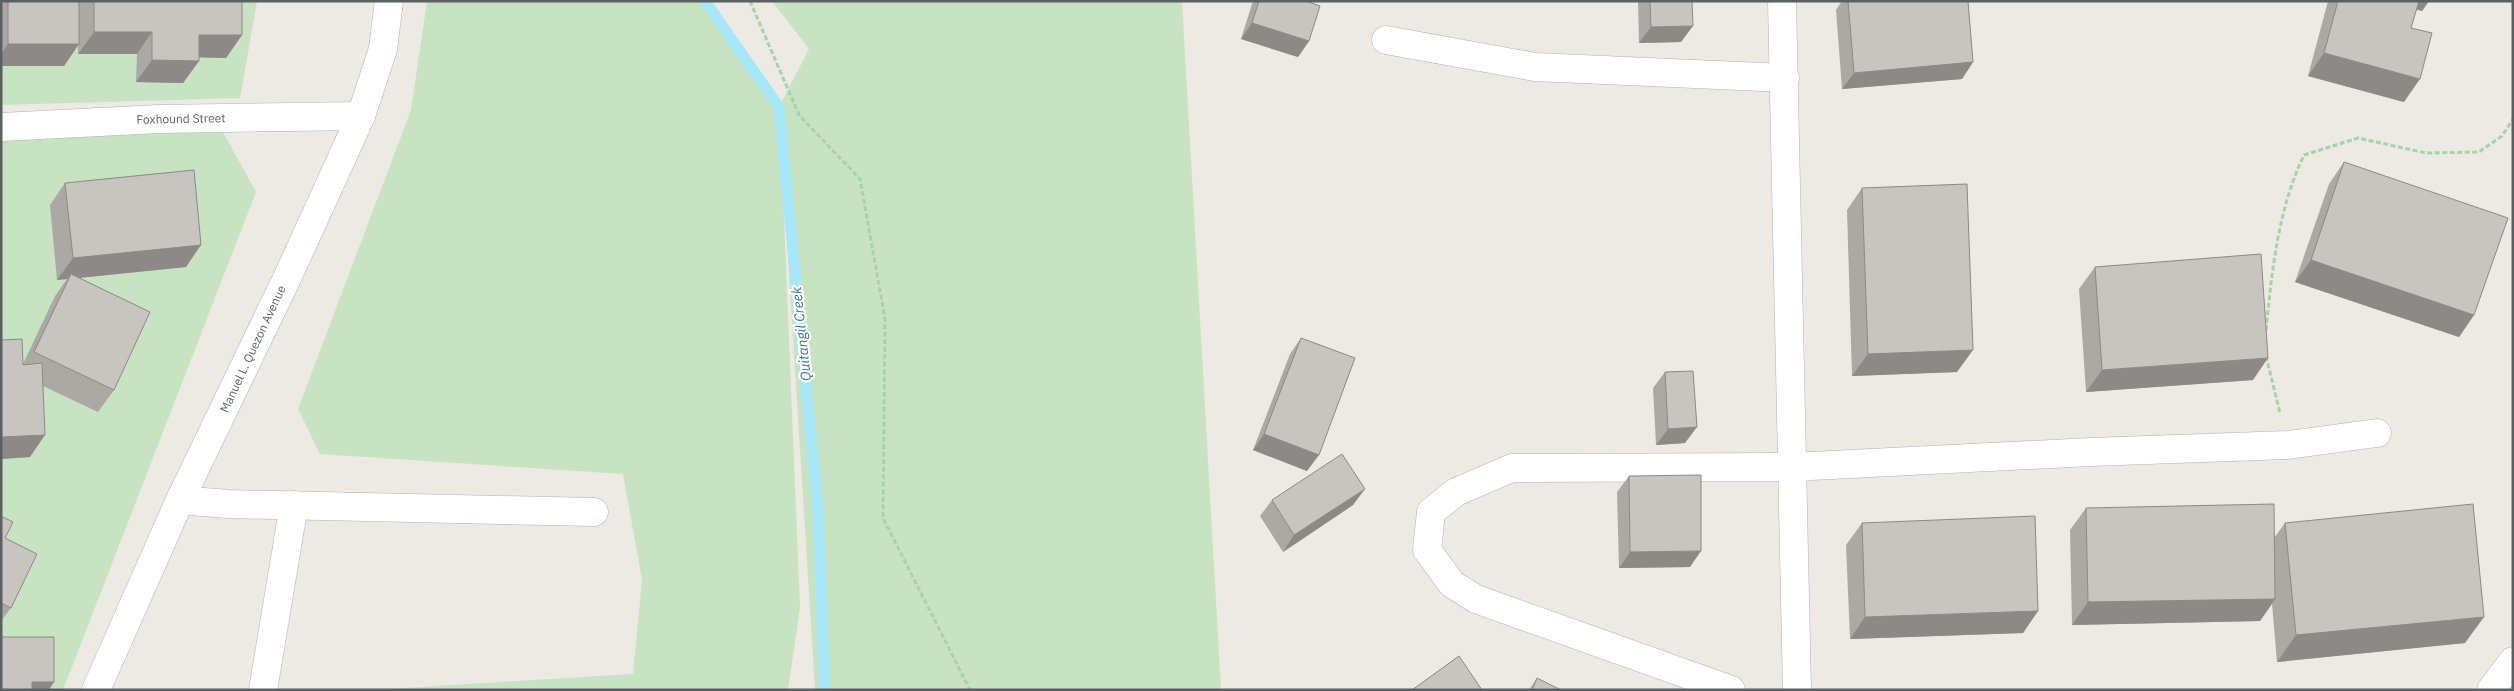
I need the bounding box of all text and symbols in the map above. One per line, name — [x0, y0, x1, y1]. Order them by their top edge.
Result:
street label: Foxhound Street — [136, 110, 226, 127]
street label: Manuel L. Quezon Avenue — [216, 282, 289, 415]
water label: Quitangil Creek — [787, 285, 815, 382]

